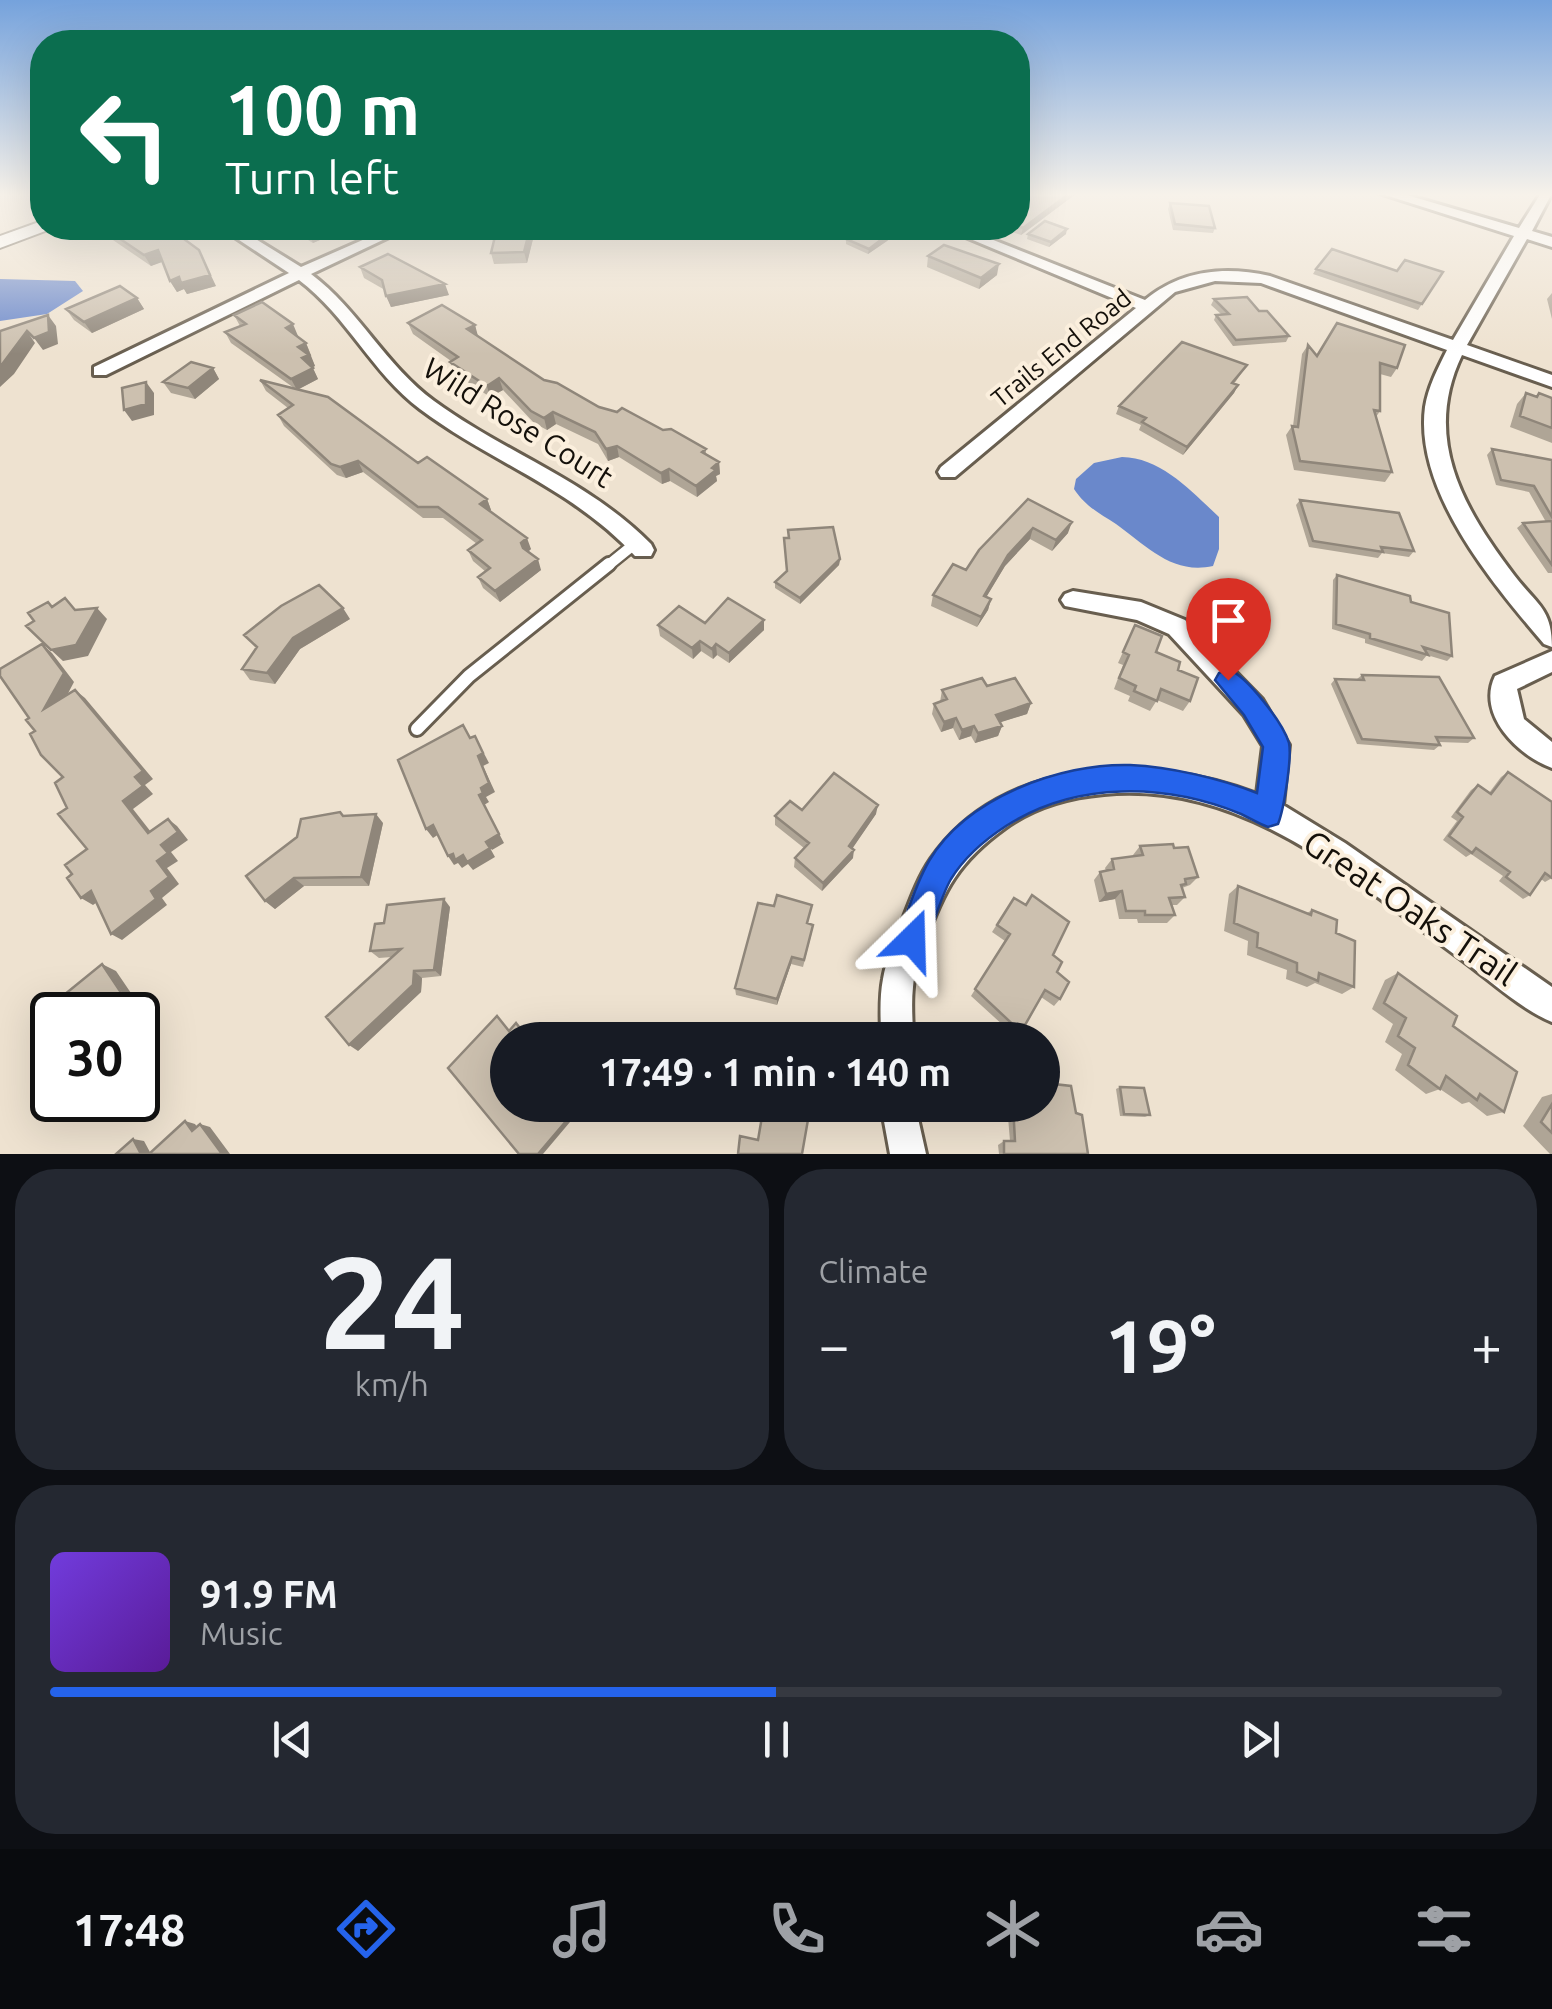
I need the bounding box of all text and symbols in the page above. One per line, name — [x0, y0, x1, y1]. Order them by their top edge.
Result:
icon: left — [60, 70, 190, 200]
text: 100 m — [225, 70, 420, 148]
text: Turn left — [225, 152, 399, 203]
street label: Trails End Road — [986, 283, 1136, 413]
street label: Wild Rose Court — [418, 350, 620, 494]
pin — [1186, 578, 1271, 681]
icon: arrive — [1201, 593, 1256, 648]
street label: Great Oaks Trail — [1296, 821, 1525, 993]
position arrow — [860, 888, 964, 992]
speed limit sign: 30 — [30, 992, 160, 1122]
text: 17:49 · 1 min · 140 m — [599, 1051, 951, 1093]
text: 24 — [318, 1228, 465, 1374]
text: Climate — [819, 1253, 929, 1289]
text: 19° — [1105, 1303, 1216, 1387]
text: − — [819, 1314, 850, 1375]
text: + — [1471, 1314, 1502, 1375]
text: km/h — [355, 1366, 429, 1402]
text: 91.9 FM — [200, 1573, 338, 1615]
text: Music — [200, 1615, 283, 1651]
icon: previous — [265, 1712, 320, 1767]
icon: pause — [749, 1712, 804, 1767]
icon: next — [1233, 1712, 1288, 1767]
icon: directions — [331, 1894, 401, 1964]
icon: music — [547, 1894, 617, 1964]
icon: phone — [762, 1894, 832, 1964]
icon: climate — [978, 1894, 1048, 1964]
icon: car — [1194, 1894, 1264, 1964]
icon: filters — [1409, 1894, 1479, 1964]
text: 17:48 — [73, 1904, 185, 1955]

